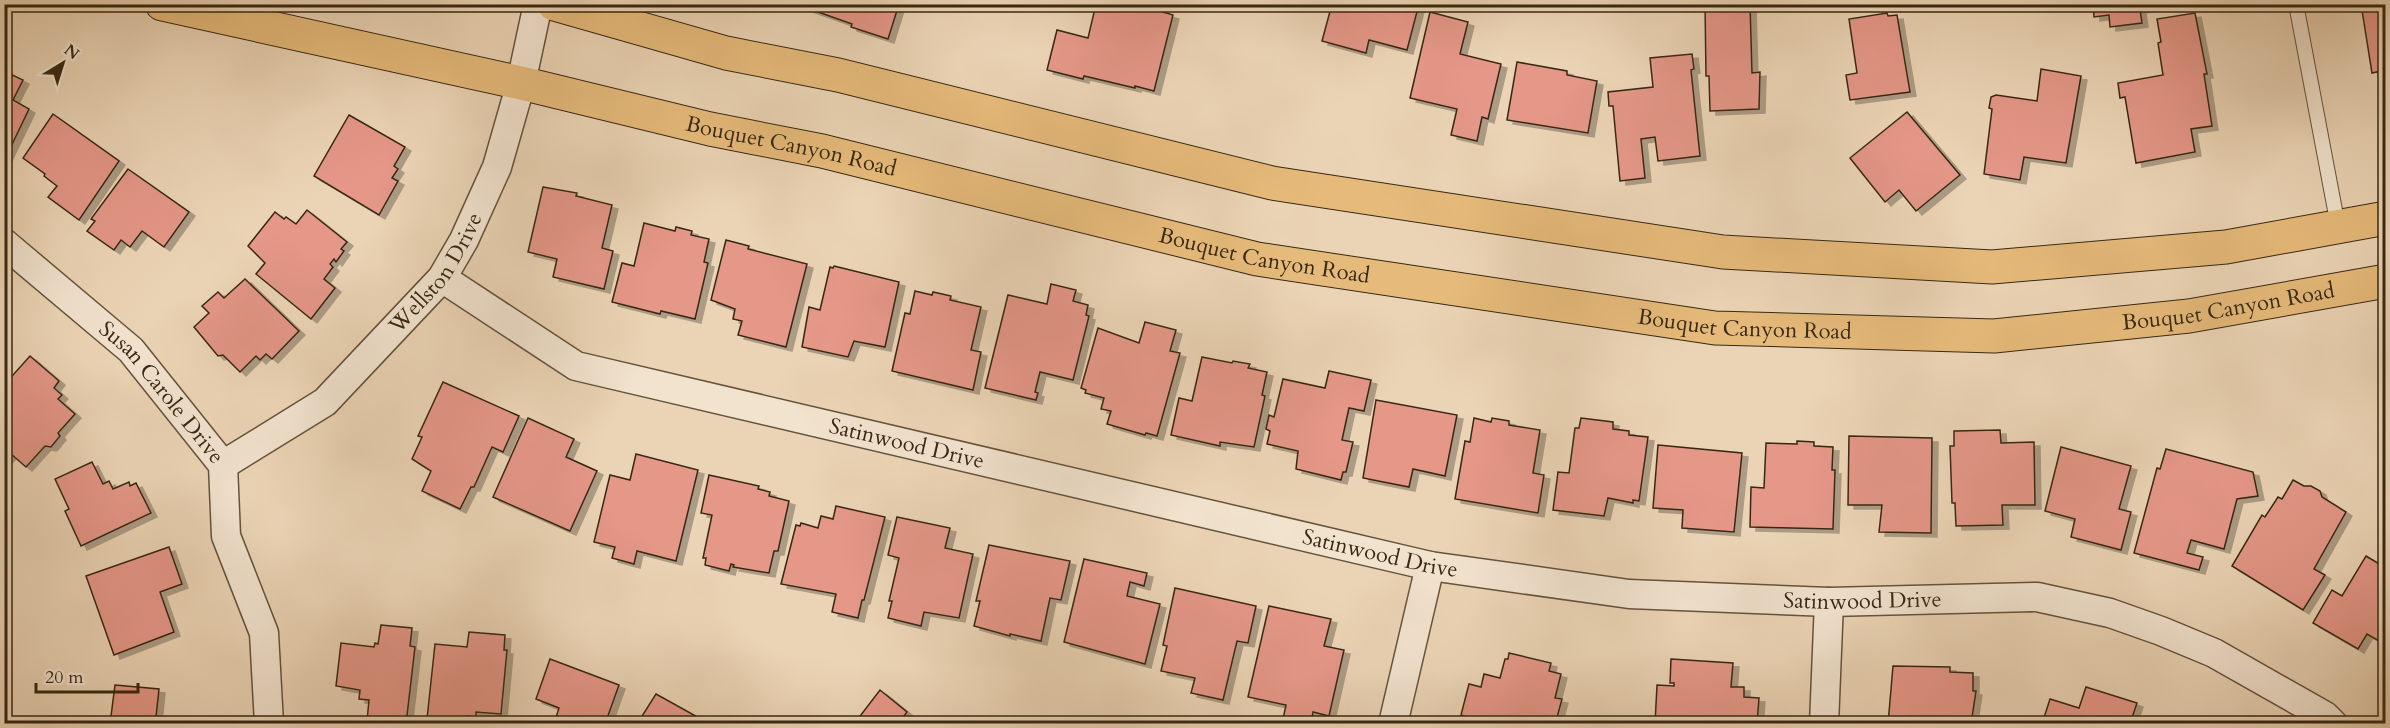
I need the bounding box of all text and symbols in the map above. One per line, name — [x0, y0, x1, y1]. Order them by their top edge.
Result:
north arrow — [33, 33, 93, 93]
text: N — [59, 39, 84, 65]
street label: Bouquet Canyon Road — [683, 109, 900, 184]
street label: Wellston Drive — [382, 208, 489, 341]
street label: Bouquet Canyon Road — [1155, 220, 1372, 291]
street label: Bouquet Canyon Road — [2121, 275, 2337, 338]
street label: Bouquet Canyon Road — [1636, 302, 1852, 347]
street label: Susan Carole Drive — [92, 314, 231, 470]
street label: Satinwood Drive — [826, 411, 987, 476]
street label: Satinwood Drive — [1299, 522, 1460, 585]
street label: Satinwood Drive — [1783, 584, 1942, 617]
scale bar — [36, 656, 138, 694]
text: 20 m — [45, 665, 84, 690]

